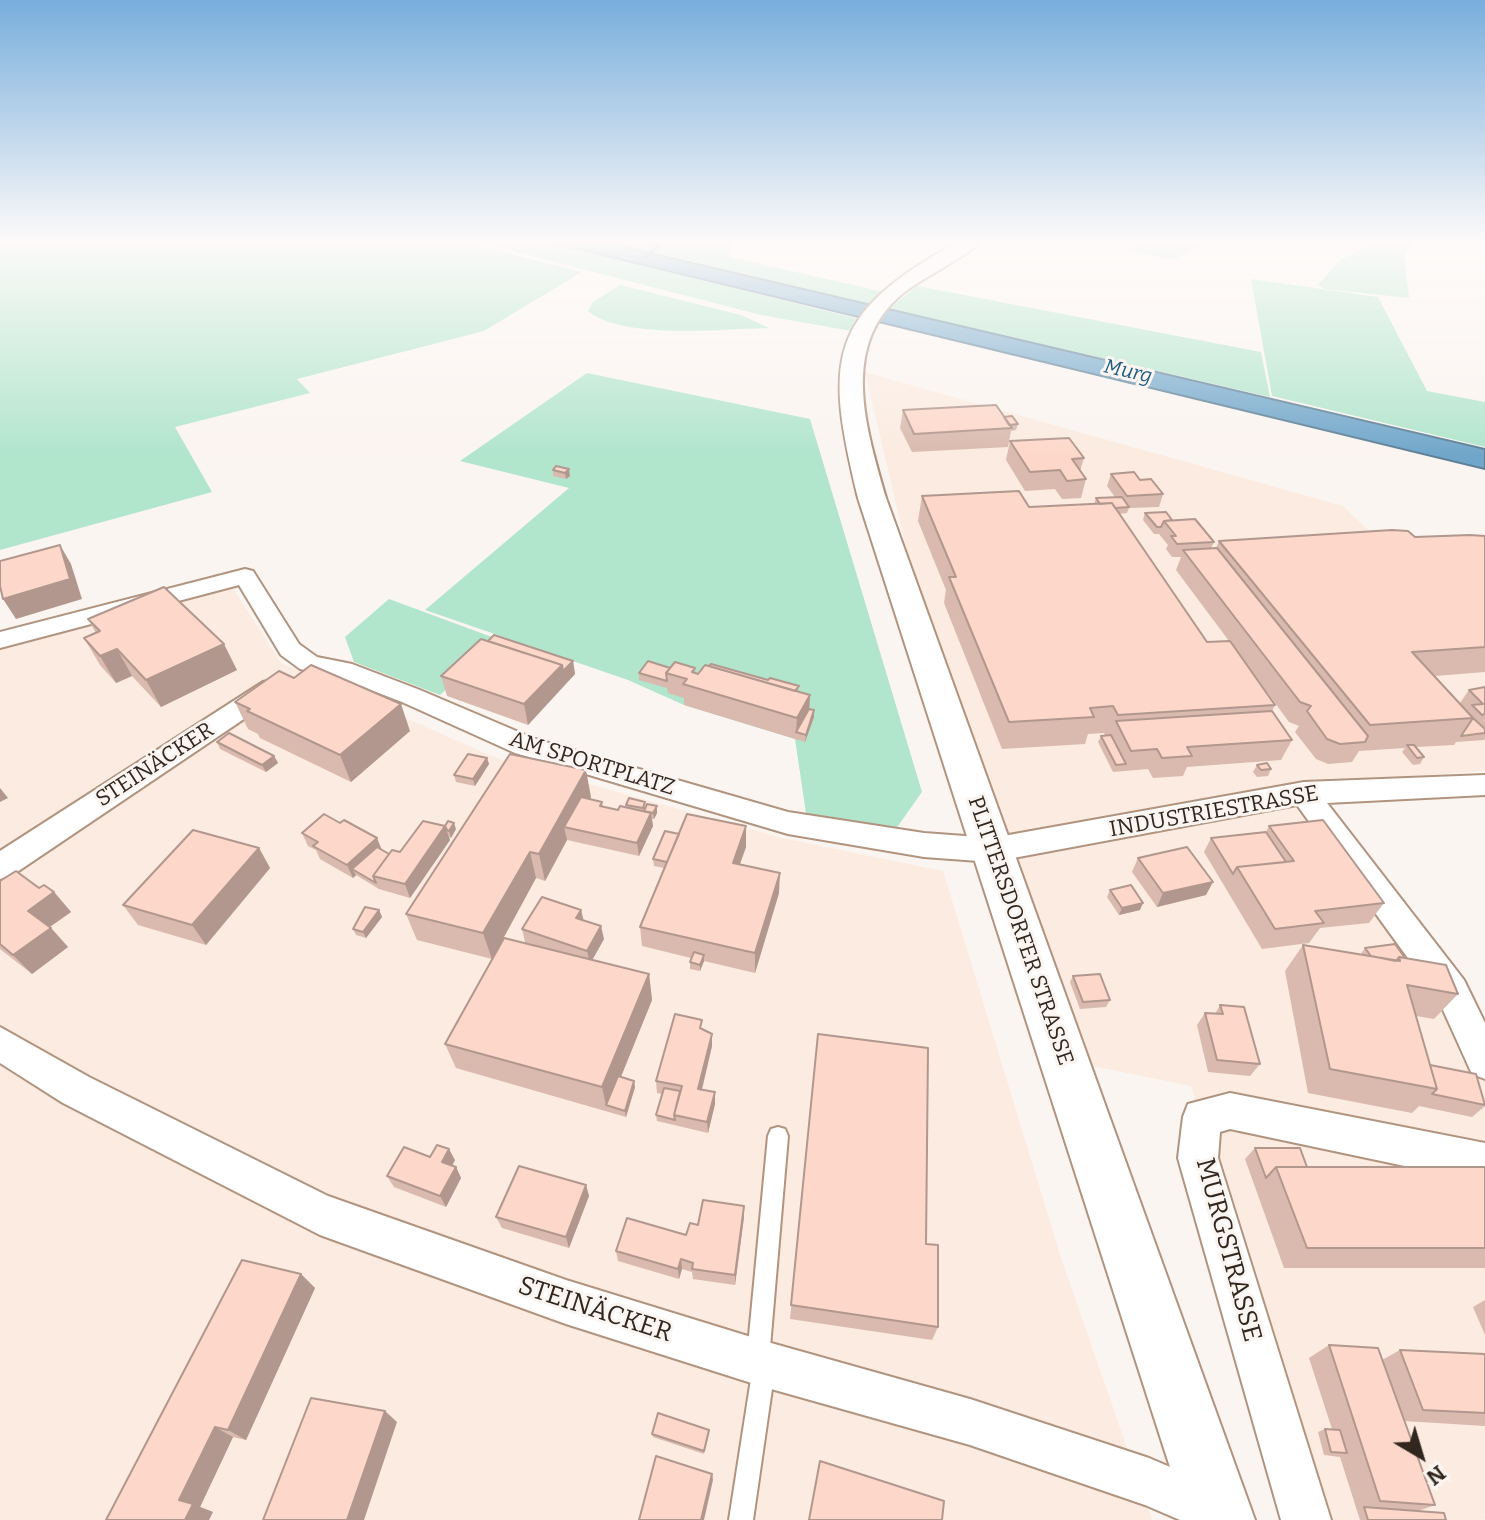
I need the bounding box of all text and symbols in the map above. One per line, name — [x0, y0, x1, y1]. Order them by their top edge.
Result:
water label: Murg — [1102, 355, 1154, 389]
street label: STEINÄCKER — [91, 717, 219, 813]
street label: AM SPORTPLATZ — [506, 726, 678, 802]
street label: INDUSTRIESTRASSE — [1107, 781, 1321, 843]
street label: PLITTERSDORFER STRASSE — [961, 793, 1079, 1069]
street label: MURGSTRASSE — [1188, 1155, 1268, 1345]
street label: STEINÄCKER — [514, 1270, 676, 1350]
north arrow — [1381, 1416, 1461, 1496]
text: N — [1421, 1459, 1451, 1491]

